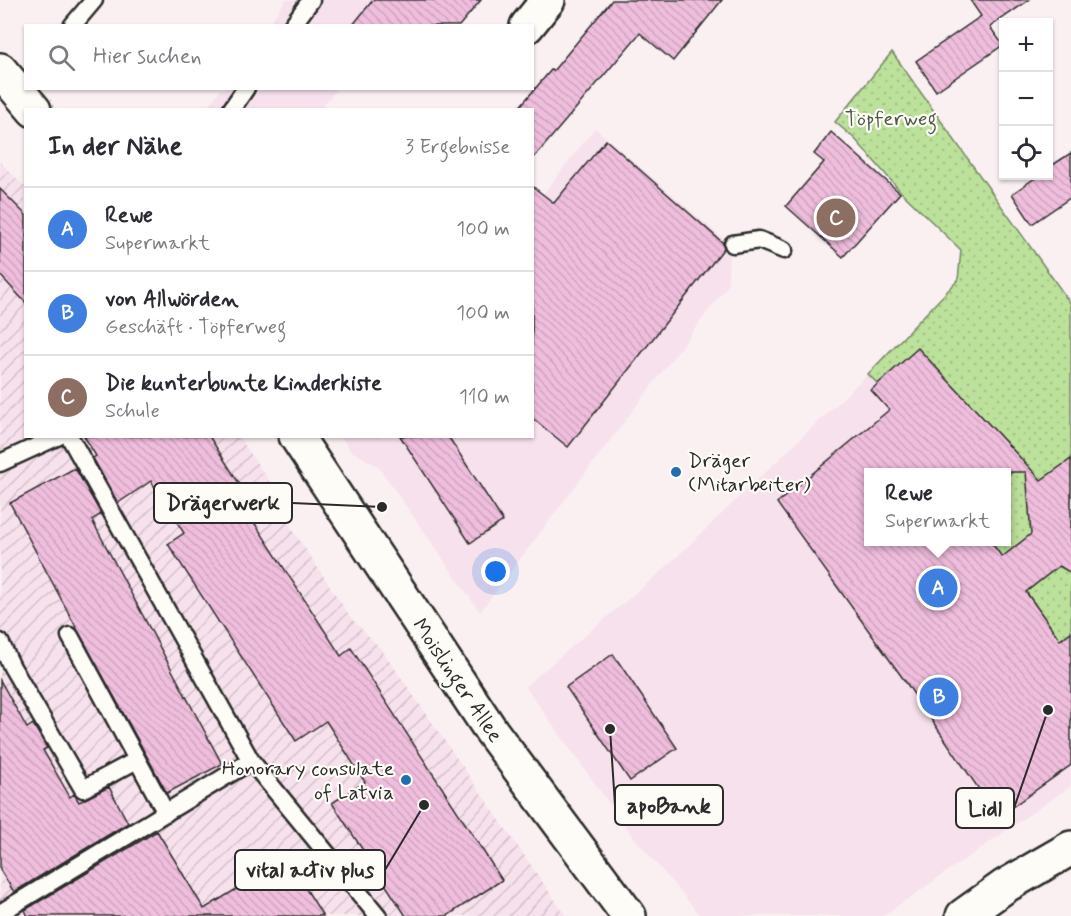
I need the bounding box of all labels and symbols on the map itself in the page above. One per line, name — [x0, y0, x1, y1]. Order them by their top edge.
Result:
park label: Töpferweg — [845, 105, 937, 135]
pin: C — [816, 196, 856, 240]
place label: Dräger (Mitarbeiter) — [688, 447, 811, 499]
marker: Dräger (Mitarbeiter) — [669, 465, 683, 479]
callout: Drägerwerk — [154, 483, 292, 523]
text: Drägerwerk — [166, 490, 281, 519]
your location — [481, 557, 510, 586]
pin: A — [918, 566, 958, 610]
street label: Moislinger Allee — [404, 613, 509, 749]
pin: B — [920, 674, 958, 720]
place label: Honorary consulate of Latvia — [222, 755, 394, 807]
marker: Honorary consulate of Latvia — [399, 773, 413, 787]
callout: apoBank — [615, 785, 723, 825]
callout: Lidl — [956, 788, 1014, 828]
text: apoBank — [627, 793, 711, 821]
text: Lidl — [968, 796, 1003, 824]
callout: vital activ plus — [235, 850, 385, 890]
text: vital activ plus — [246, 857, 375, 885]

